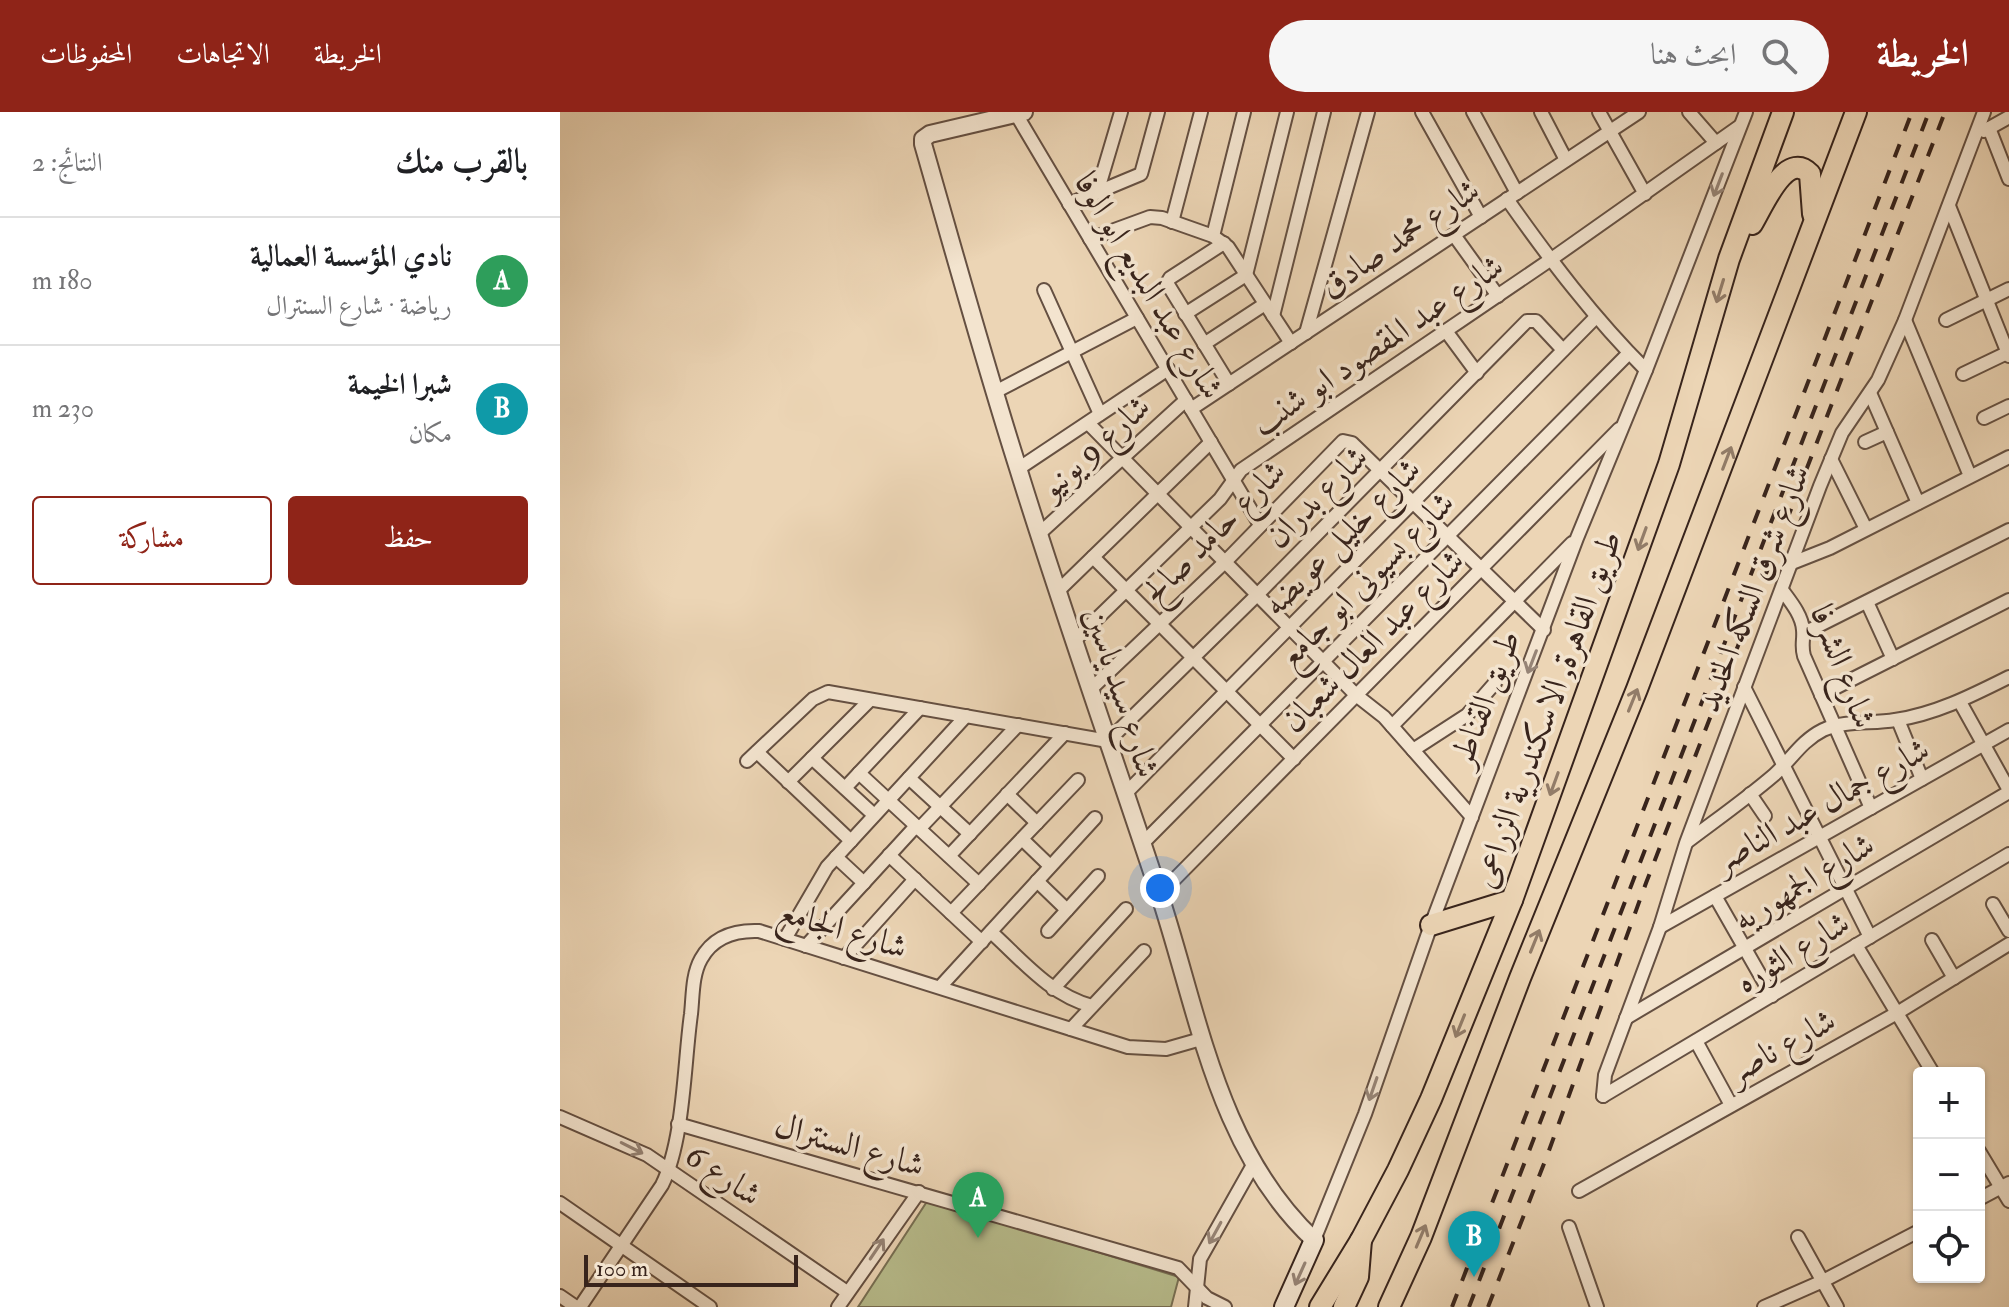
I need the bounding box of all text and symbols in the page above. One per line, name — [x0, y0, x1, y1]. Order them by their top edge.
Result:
search box — [1269, 20, 1829, 92]
text: الخريطة — [1877, 30, 1969, 78]
icon: search — [1757, 34, 1801, 78]
text: ابحث هنا — [1650, 36, 1737, 73]
text: المحفوظات — [40, 37, 132, 72]
text: الاتجاهات — [176, 37, 270, 72]
text: الخريطة — [314, 37, 382, 72]
text: بالقرب منك — [395, 140, 528, 183]
text: النتائج: 2 — [32, 147, 103, 179]
street label: شارع عبد البديع ابو الوفا — [1057, 164, 1233, 411]
street label: شارع محمد صادق — [1311, 169, 1492, 313]
one-way arrow — [1710, 172, 1724, 197]
text: نادي المؤسسة العمالية — [250, 238, 452, 275]
street label: شارع عبد المقصود ابو شنب — [1243, 245, 1516, 451]
text: 180 m — [32, 265, 92, 297]
text: A — [494, 265, 510, 297]
one-way arrow — [1712, 278, 1726, 303]
text: رياضة · شارع السنترال — [266, 290, 452, 322]
text: شبرا الخيمة — [348, 366, 452, 403]
street label: شارع 9 يونيو — [1028, 386, 1164, 515]
text: 230 m — [32, 393, 94, 425]
text: B — [493, 393, 511, 425]
text: مكان — [408, 418, 452, 450]
street label: شارع بدران — [1256, 436, 1382, 562]
one-way arrow — [1721, 446, 1735, 471]
street label: شارع خليل عويضه — [1254, 449, 1435, 630]
street label: شارع حامد صالح — [1133, 451, 1300, 618]
street label: شارع شرق السكه الحديد — [1687, 459, 1826, 720]
street label: شارع بسيونى ابو جامع — [1268, 482, 1470, 684]
button: مشاركة — [32, 496, 272, 585]
button: حفظ — [288, 496, 528, 585]
street label: طريق القاهرة, الاسكندرية الزراعى — [1463, 525, 1632, 894]
one-way arrow — [1633, 526, 1648, 551]
street label: شارع عبد العال شعبان — [1272, 540, 1478, 746]
street label: شارع الشرفا — [1794, 599, 1886, 737]
street label: شارع سيد ياسين — [1068, 602, 1169, 785]
street label: طريق القناطر — [1439, 624, 1531, 776]
one-way arrow — [1524, 649, 1538, 674]
one-way arrow — [1627, 688, 1641, 713]
street label: شارع جمال عبد الناصر — [1704, 728, 1940, 889]
one-way arrow — [1545, 771, 1560, 796]
street label: شارع الجمهوريه — [1725, 823, 1885, 946]
your location — [1140, 868, 1180, 908]
street label: شارع الجامع — [770, 889, 912, 977]
street label: شارع الثوره — [1728, 901, 1861, 1008]
one-way arrow — [1529, 929, 1543, 954]
street label: شارع ناصر — [1717, 999, 1846, 1100]
one-way arrow — [1452, 1013, 1467, 1038]
map controls — [1913, 1067, 1985, 1283]
button: + — [1913, 1067, 1985, 1139]
one-way arrow — [1364, 1076, 1379, 1101]
street label: شارع السنترال — [768, 1104, 929, 1193]
street label: شارع 6 — [673, 1134, 770, 1221]
button: − — [1913, 1139, 1985, 1211]
one-way arrow — [619, 1140, 643, 1156]
pin: A — [952, 1172, 1004, 1238]
pin: B — [1448, 1211, 1500, 1277]
button: locate — [1913, 1211, 1985, 1283]
one-way arrow — [1207, 1221, 1223, 1244]
one-way arrow — [1414, 1224, 1429, 1249]
one-way arrow — [869, 1238, 885, 1260]
scale bar — [584, 1251, 798, 1287]
text: 100 m — [596, 1255, 648, 1283]
one-way arrow — [1291, 1261, 1306, 1286]

